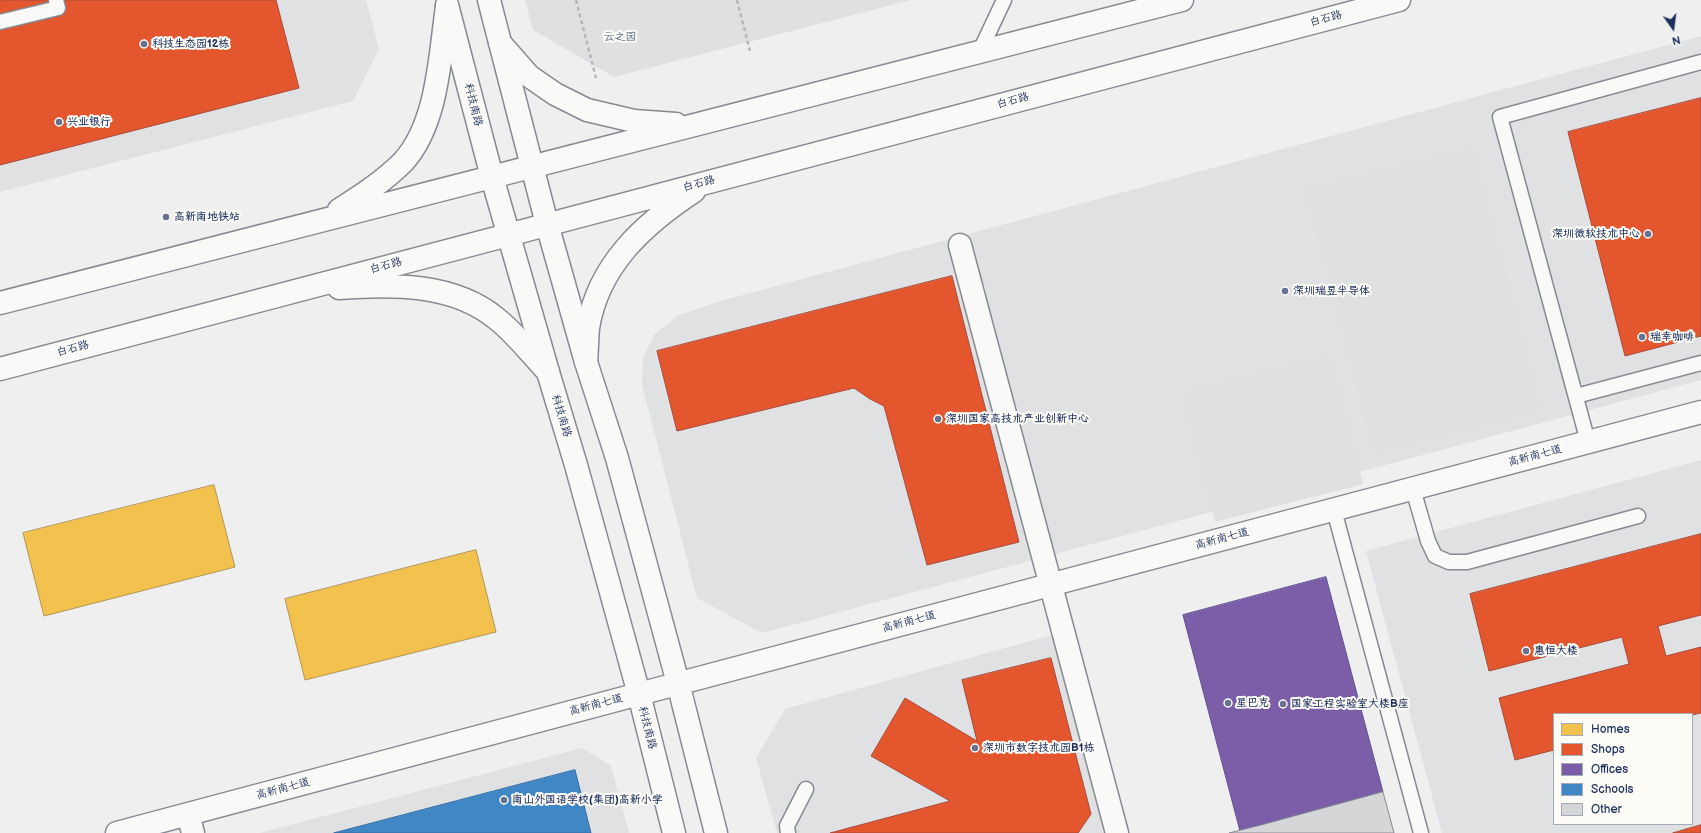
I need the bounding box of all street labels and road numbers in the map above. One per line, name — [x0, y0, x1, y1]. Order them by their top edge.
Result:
street label: 白石路 — [1308, 8, 1344, 30]
street label: 科技南路 — [461, 82, 485, 128]
street label: 白石路 — [995, 90, 1031, 112]
street label: 白石路 — [681, 173, 717, 195]
street label: 白石路 — [368, 255, 404, 277]
street label: 白石路 — [55, 338, 91, 360]
street label: 科技南路 — [548, 393, 574, 439]
street label: 高新南七道 — [1507, 443, 1563, 469]
street label: 高新南七道 — [1194, 526, 1250, 552]
street label: 高新南七道 — [881, 609, 937, 635]
street label: 高新南七道 — [568, 692, 624, 718]
street label: 科技南路 — [635, 705, 659, 751]
street label: 高新南七道 — [255, 776, 311, 802]

